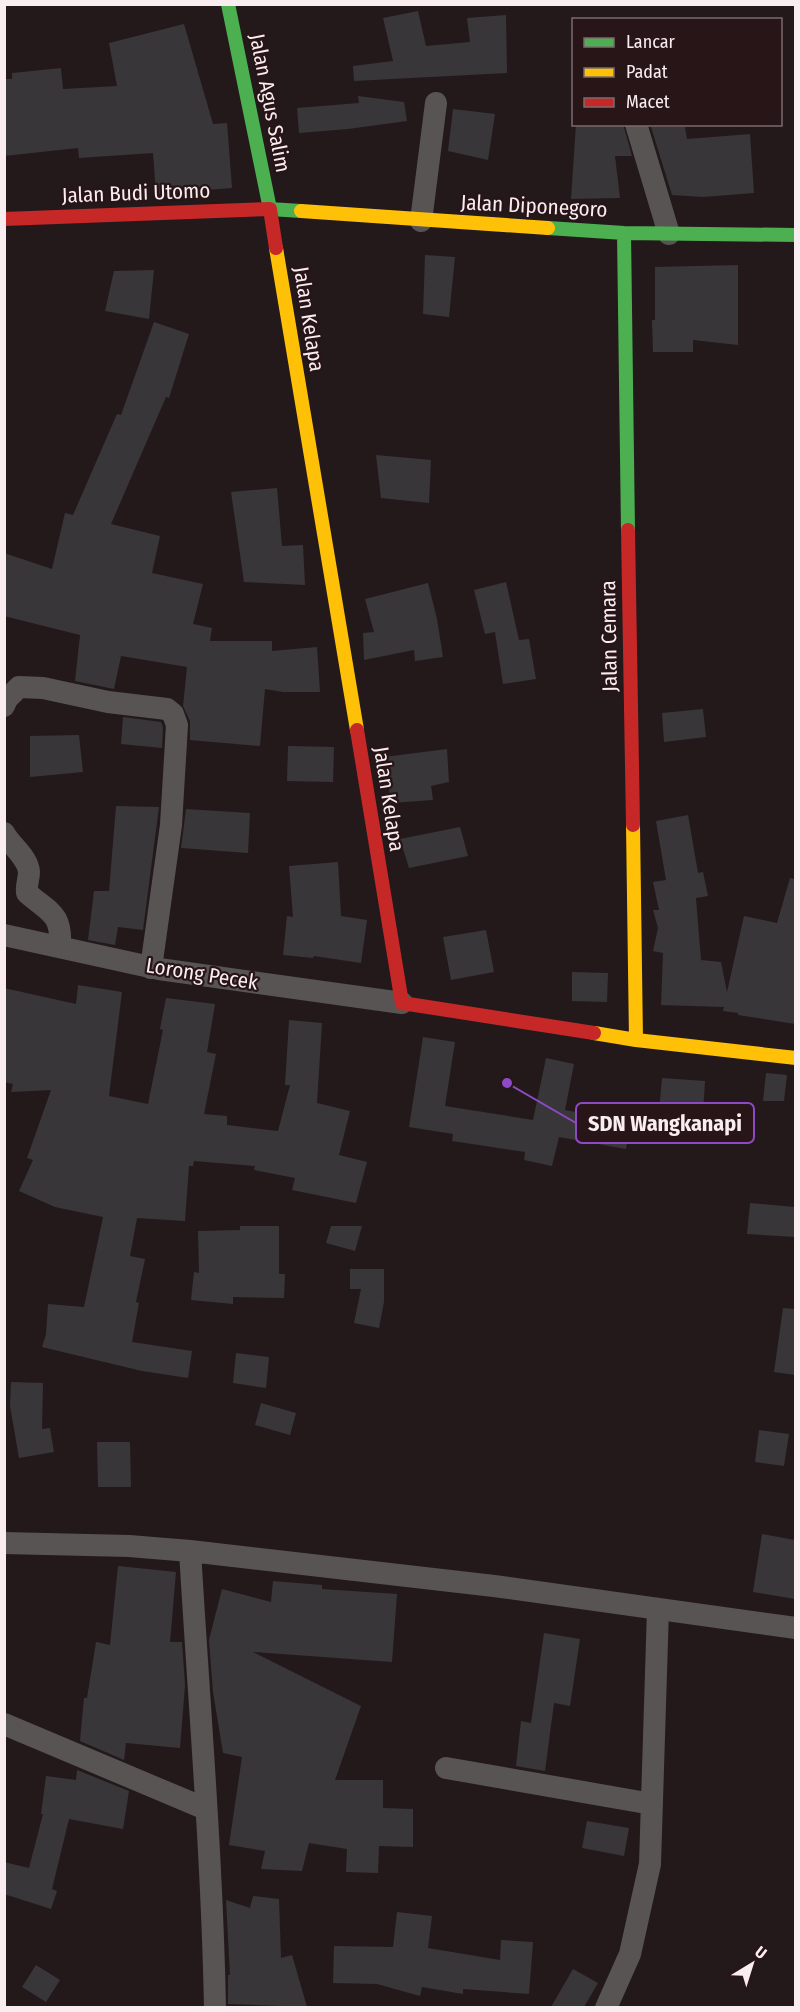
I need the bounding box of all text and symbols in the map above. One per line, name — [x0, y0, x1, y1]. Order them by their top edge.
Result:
legend — [572, 18, 782, 126]
street label: Jalan Agus Salim — [244, 31, 296, 175]
text: Lancar — [626, 31, 675, 53]
text: Padat — [626, 61, 668, 83]
text: Macet — [626, 91, 670, 113]
street label: Jalan Budi Utomo — [61, 177, 211, 209]
street label: Jalan Diponegoro — [460, 189, 608, 223]
street label: Jalan Kelapa — [288, 265, 330, 373]
street label: Jalan Cemara — [595, 580, 623, 692]
street label: Jalan Kelapa — [368, 745, 410, 853]
street label: Lorong Pecek — [144, 952, 260, 996]
callout: SDN Wangkanapi — [576, 1103, 754, 1143]
text: SDN Wangkanapi — [588, 1110, 742, 1137]
north arrow — [722, 1934, 782, 1994]
text: U — [751, 1942, 770, 1963]

